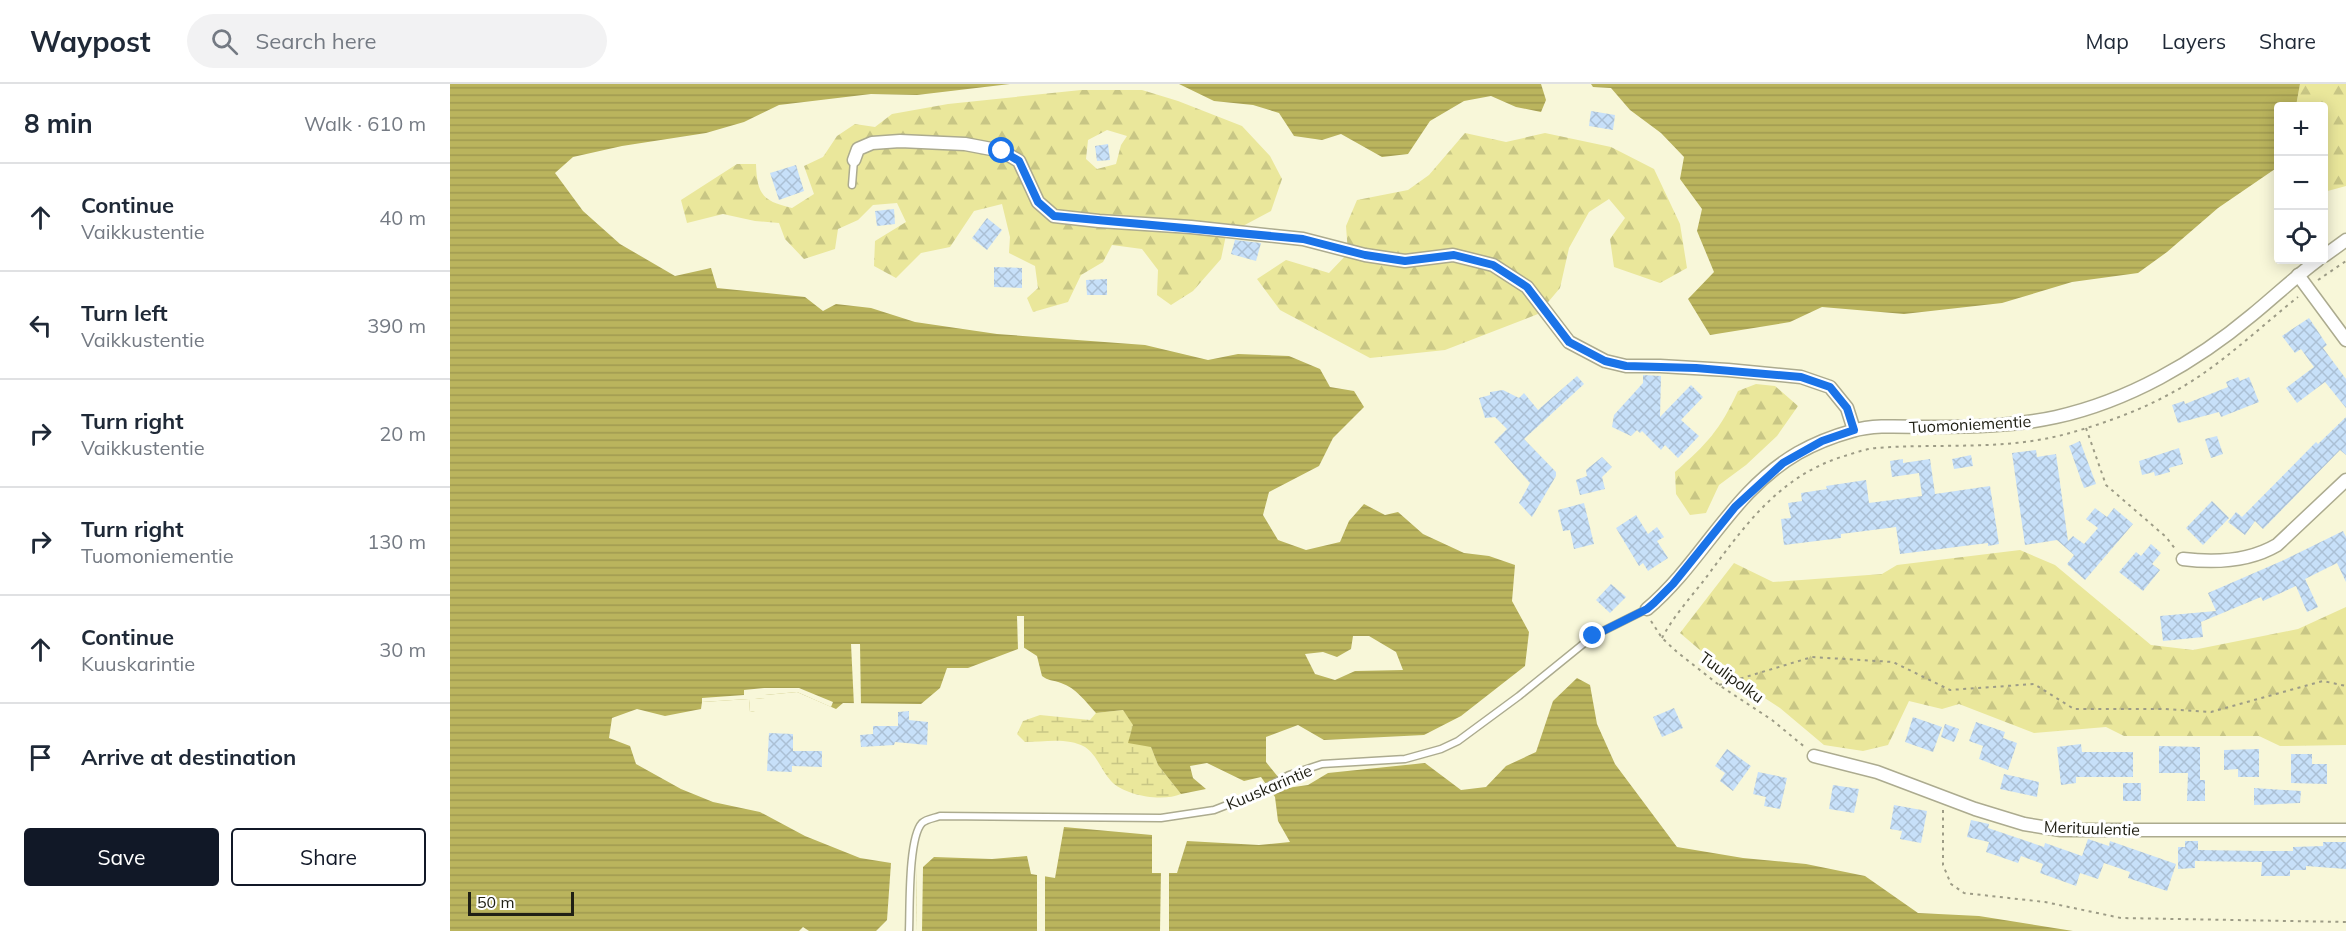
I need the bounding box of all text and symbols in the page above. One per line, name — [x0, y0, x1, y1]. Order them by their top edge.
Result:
search box — [187, 14, 607, 68]
text: Waypost — [30, 24, 151, 59]
icon: search — [208, 25, 241, 58]
text: Search here — [256, 27, 377, 55]
text: Map — [2086, 28, 2129, 54]
text: Layers — [2162, 28, 2226, 54]
text: Share — [2259, 28, 2316, 54]
map controls — [2274, 102, 2328, 264]
button: + — [2274, 102, 2328, 156]
text: 8 min — [24, 107, 93, 140]
text: Walk · 610 m — [304, 111, 426, 136]
route start — [988, 137, 1014, 163]
button: − — [2274, 156, 2328, 210]
text: Continue — [81, 191, 174, 219]
icon: ahead — [24, 201, 57, 234]
text: 40 m — [379, 205, 426, 230]
button: locate — [2274, 210, 2328, 264]
text: Vaikkustentie — [81, 219, 205, 244]
text: Turn left — [81, 299, 168, 327]
icon: left — [24, 309, 57, 342]
text: 390 m — [367, 313, 426, 338]
text: Vaikkustentie — [81, 327, 205, 352]
text: Turn right — [81, 407, 184, 435]
street label: Tuomoniementie — [1908, 411, 2032, 437]
icon: right — [24, 417, 57, 450]
text: 20 m — [379, 421, 426, 446]
text: Vaikkustentie — [81, 435, 205, 460]
text: Turn right — [81, 515, 184, 543]
icon: right — [24, 525, 57, 558]
text: 130 m — [367, 529, 426, 554]
text: Tuomoniementie — [81, 543, 234, 568]
route end — [1579, 622, 1605, 648]
text: Continue — [81, 623, 174, 651]
icon: ahead — [24, 633, 57, 666]
text: 30 m — [379, 637, 426, 662]
street label: Tuulipolku — [1696, 647, 1768, 707]
text: Kuuskarintie — [81, 651, 195, 676]
icon: arrive — [24, 741, 57, 774]
text: Arrive at destination — [81, 743, 296, 771]
street label: Kuuskarintie — [1223, 760, 1315, 814]
street label: Merituulentie — [2044, 816, 2140, 840]
button: Save — [24, 828, 219, 886]
button: Share — [231, 828, 426, 886]
scale bar — [468, 889, 574, 916]
text: 50 m — [477, 892, 514, 912]

